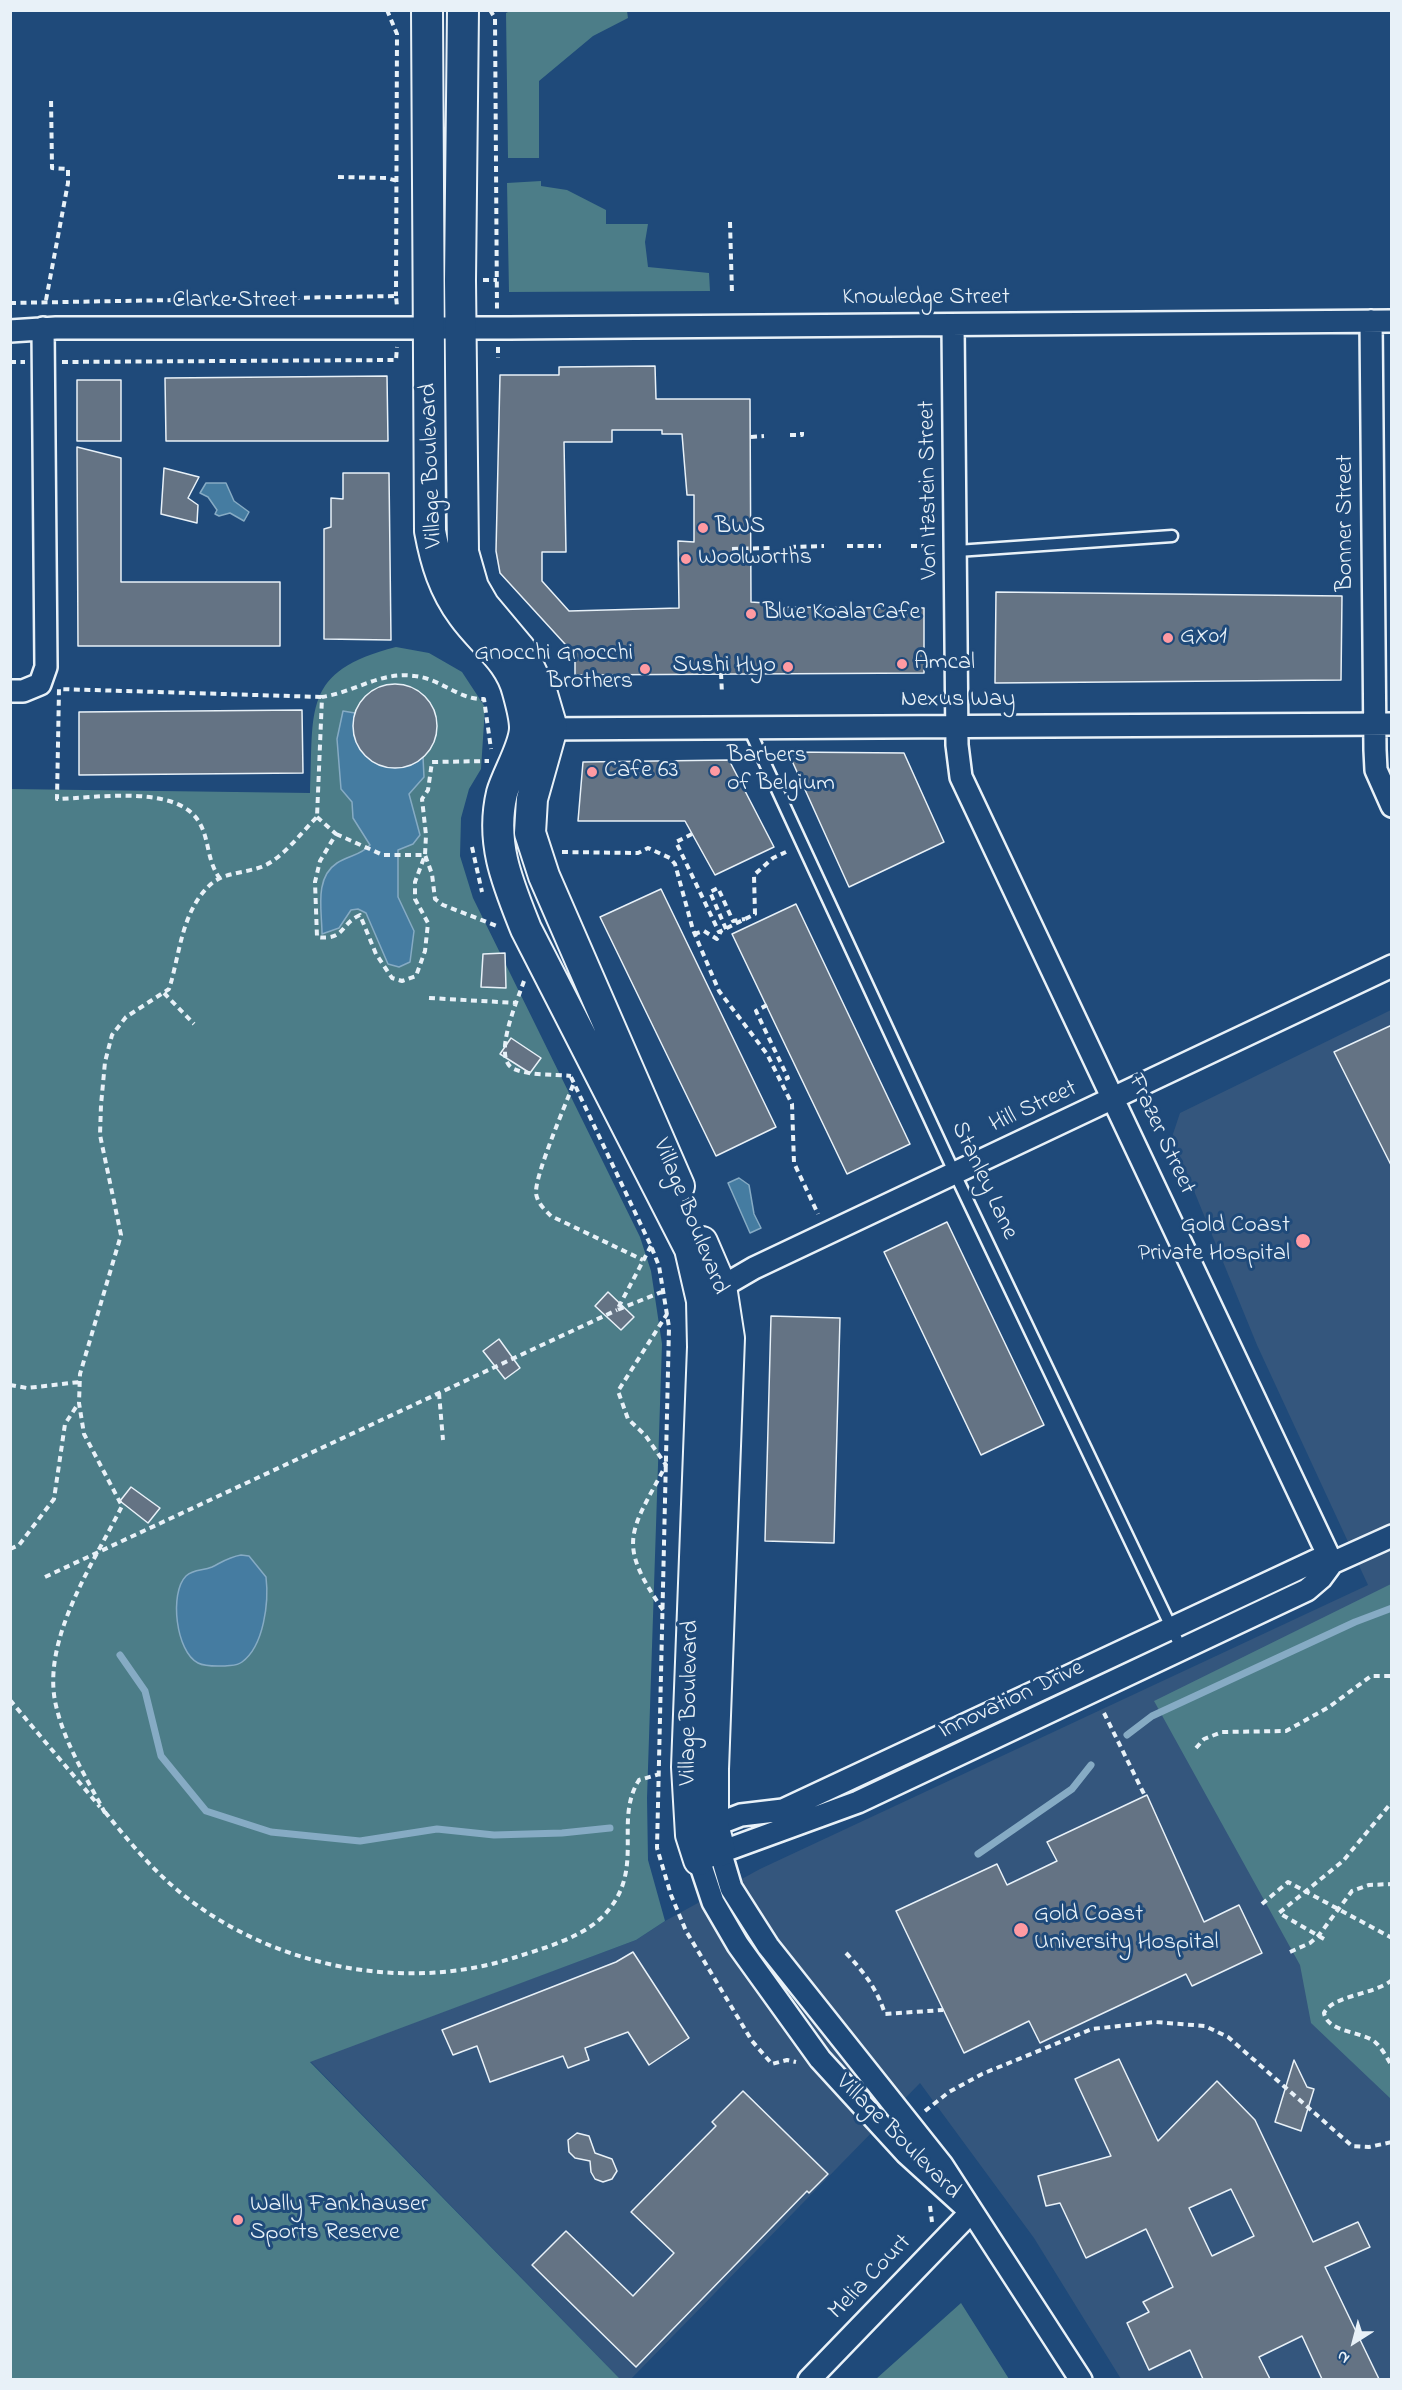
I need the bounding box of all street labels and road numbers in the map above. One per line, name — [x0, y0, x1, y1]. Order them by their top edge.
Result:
street label: Knowledge Street — [842, 285, 1010, 313]
street label: Clarke Street — [172, 288, 298, 316]
street label: Village Boulevard — [416, 383, 450, 549]
street label: Von Itzstein Street — [914, 400, 946, 580]
street label: Bonner Street — [1333, 455, 1361, 591]
street label: Nexus Way — [901, 687, 1015, 715]
street label: Frazer Street — [1120, 1071, 1200, 1199]
street label: Hill Street — [986, 1075, 1082, 1141]
street label: Stanley Lane — [943, 1117, 1023, 1245]
street label: Village Boulevard — [645, 1135, 733, 1299]
street label: Village Boulevard — [675, 1620, 707, 1786]
street label: Innovation Drive — [935, 1655, 1089, 1747]
street label: Village Boulevard — [828, 2069, 966, 2207]
street label: Melia Court — [823, 2229, 919, 2327]

